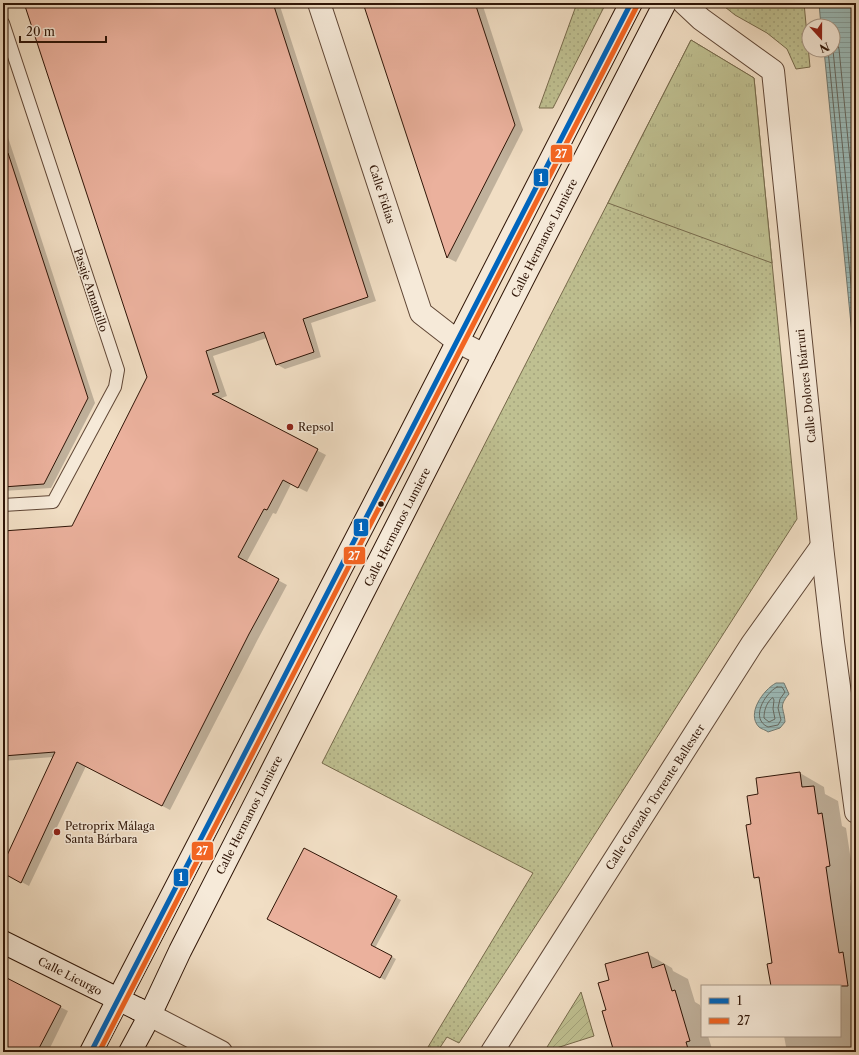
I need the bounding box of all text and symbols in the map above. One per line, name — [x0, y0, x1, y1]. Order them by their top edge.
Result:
scale bar — [20, 18, 106, 44]
north arrow — [801, 18, 841, 58]
text: 20 m — [26, 24, 55, 39]
text: N — [817, 39, 832, 56]
line badge: 27 — [550, 144, 573, 163]
text: 27 — [555, 147, 567, 161]
street label: Calle Fidias — [366, 163, 398, 225]
line badge: 1 — [533, 168, 549, 187]
text: 1 — [539, 171, 544, 185]
street label: Calle Hermanos Lumiere — [508, 176, 580, 300]
street label: Pasaje Amantillo — [71, 247, 111, 334]
street label: Calle Dolores Ibárruri — [793, 328, 819, 444]
place label: Repsol — [298, 420, 334, 434]
marker: Repsol — [285, 422, 295, 432]
street label: Calle Hermanos Lumiere — [361, 465, 433, 589]
unlabelled marker — [376, 499, 386, 509]
line badge: 1 — [353, 518, 369, 537]
text: 1 — [359, 520, 364, 534]
line badge: 27 — [343, 546, 366, 565]
text: 27 — [348, 549, 360, 563]
street label: Calle Gonzalo Torrente Ballester — [603, 721, 708, 873]
street label: Calle Hermanos Lumiere — [213, 753, 285, 877]
place label: Petroprix Málaga Santa Bárbara — [65, 819, 155, 846]
marker: Petroprix Málaga Santa Bárbara — [52, 827, 62, 837]
line badge: 27 — [191, 841, 214, 861]
text: 27 — [196, 844, 208, 858]
line badge: 1 — [173, 868, 189, 887]
text: 1 — [179, 870, 184, 884]
street label: Calle Licurgo — [36, 954, 105, 998]
legend — [701, 985, 841, 1037]
text: 1 — [737, 993, 742, 1008]
text: 27 — [737, 1013, 750, 1028]

